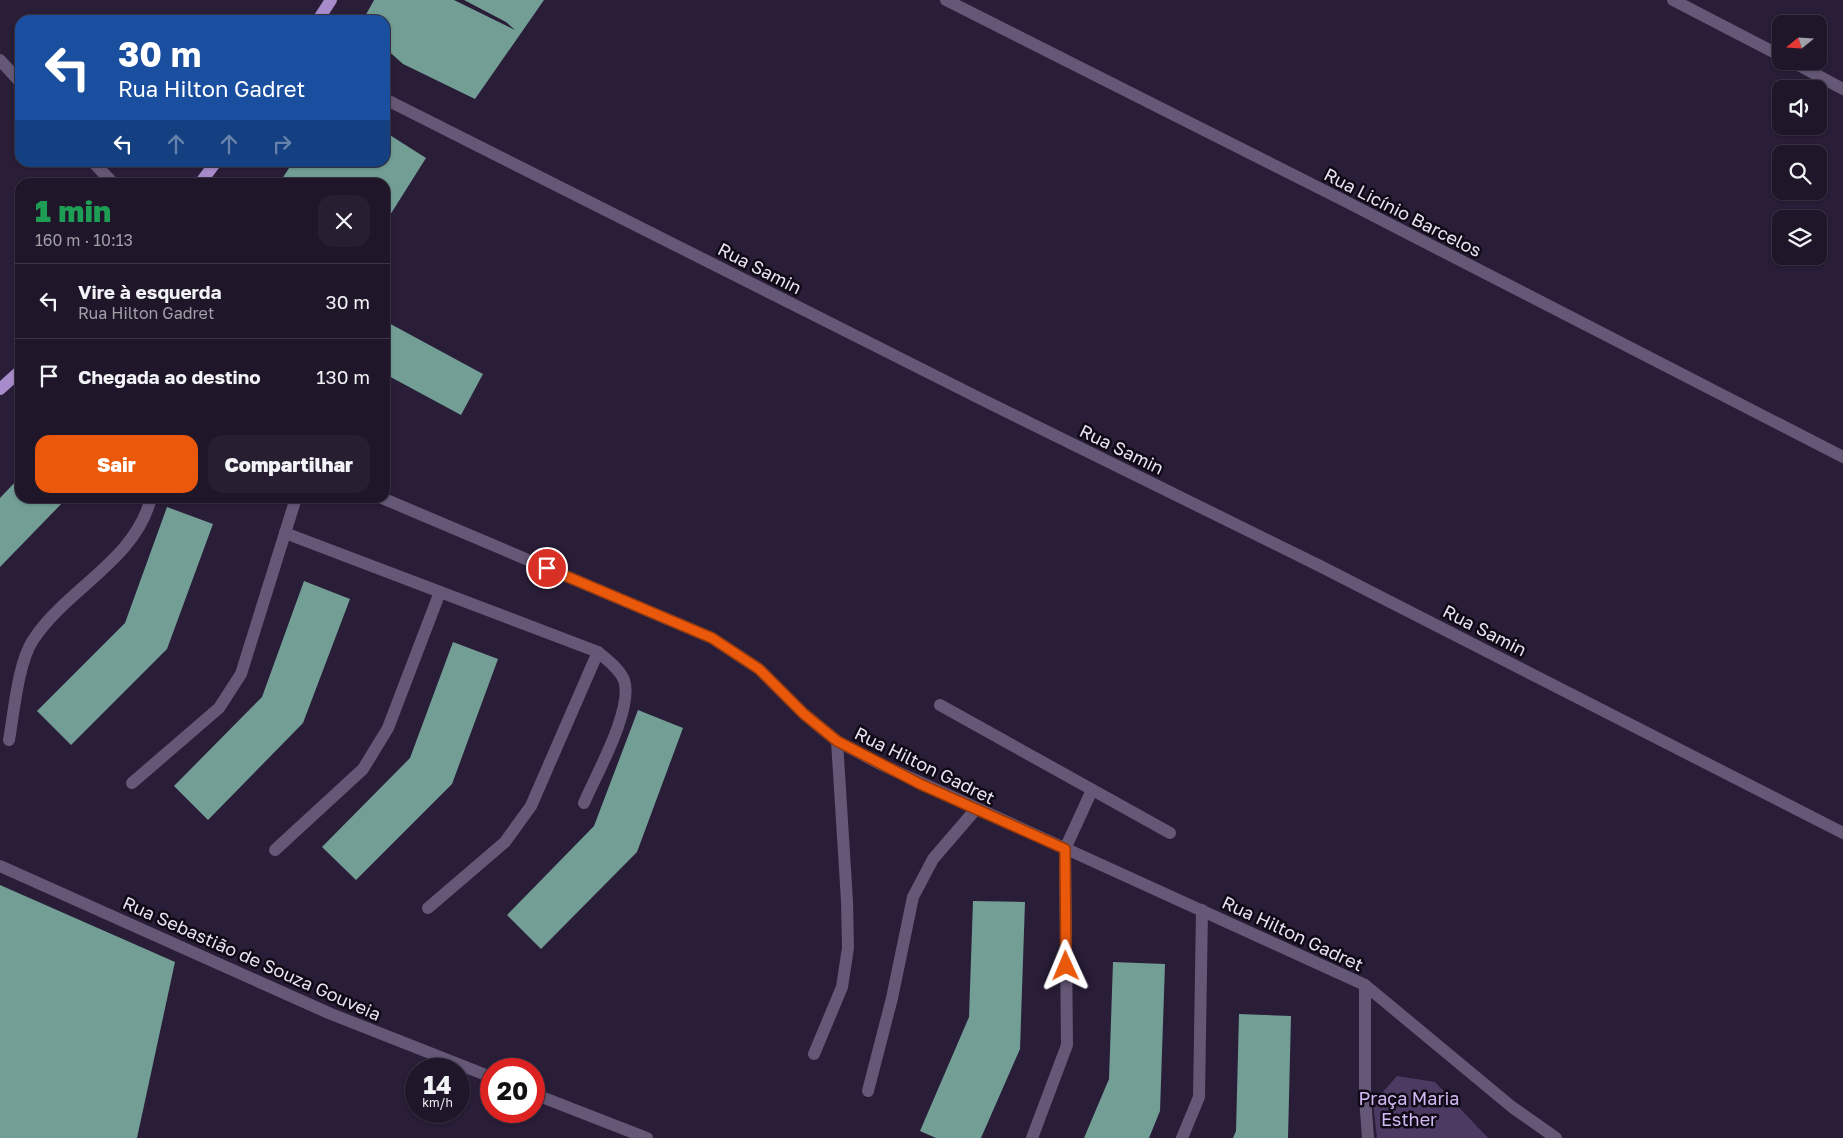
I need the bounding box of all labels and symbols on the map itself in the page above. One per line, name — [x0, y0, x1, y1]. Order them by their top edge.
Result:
north arrow — [1772, 15, 1828, 70]
street label: Rua Licínio Barcelos — [1321, 163, 1485, 261]
street label: Rua Samin — [714, 238, 806, 298]
street label: Rua Samin — [1076, 419, 1168, 479]
pin — [526, 547, 568, 589]
street label: Rua Samin — [1439, 600, 1531, 660]
street label: Rua Hilton Gadret — [851, 722, 999, 808]
street label: Rua Sebastião de Souza Gouveia — [120, 891, 384, 1025]
street label: Rua Hilton Gadret — [1219, 891, 1367, 975]
position arrow — [1039, 939, 1091, 991]
speed limit sign: 20 — [480, 1058, 545, 1123]
park label: Praça Maria Esther — [1359, 1087, 1459, 1130]

